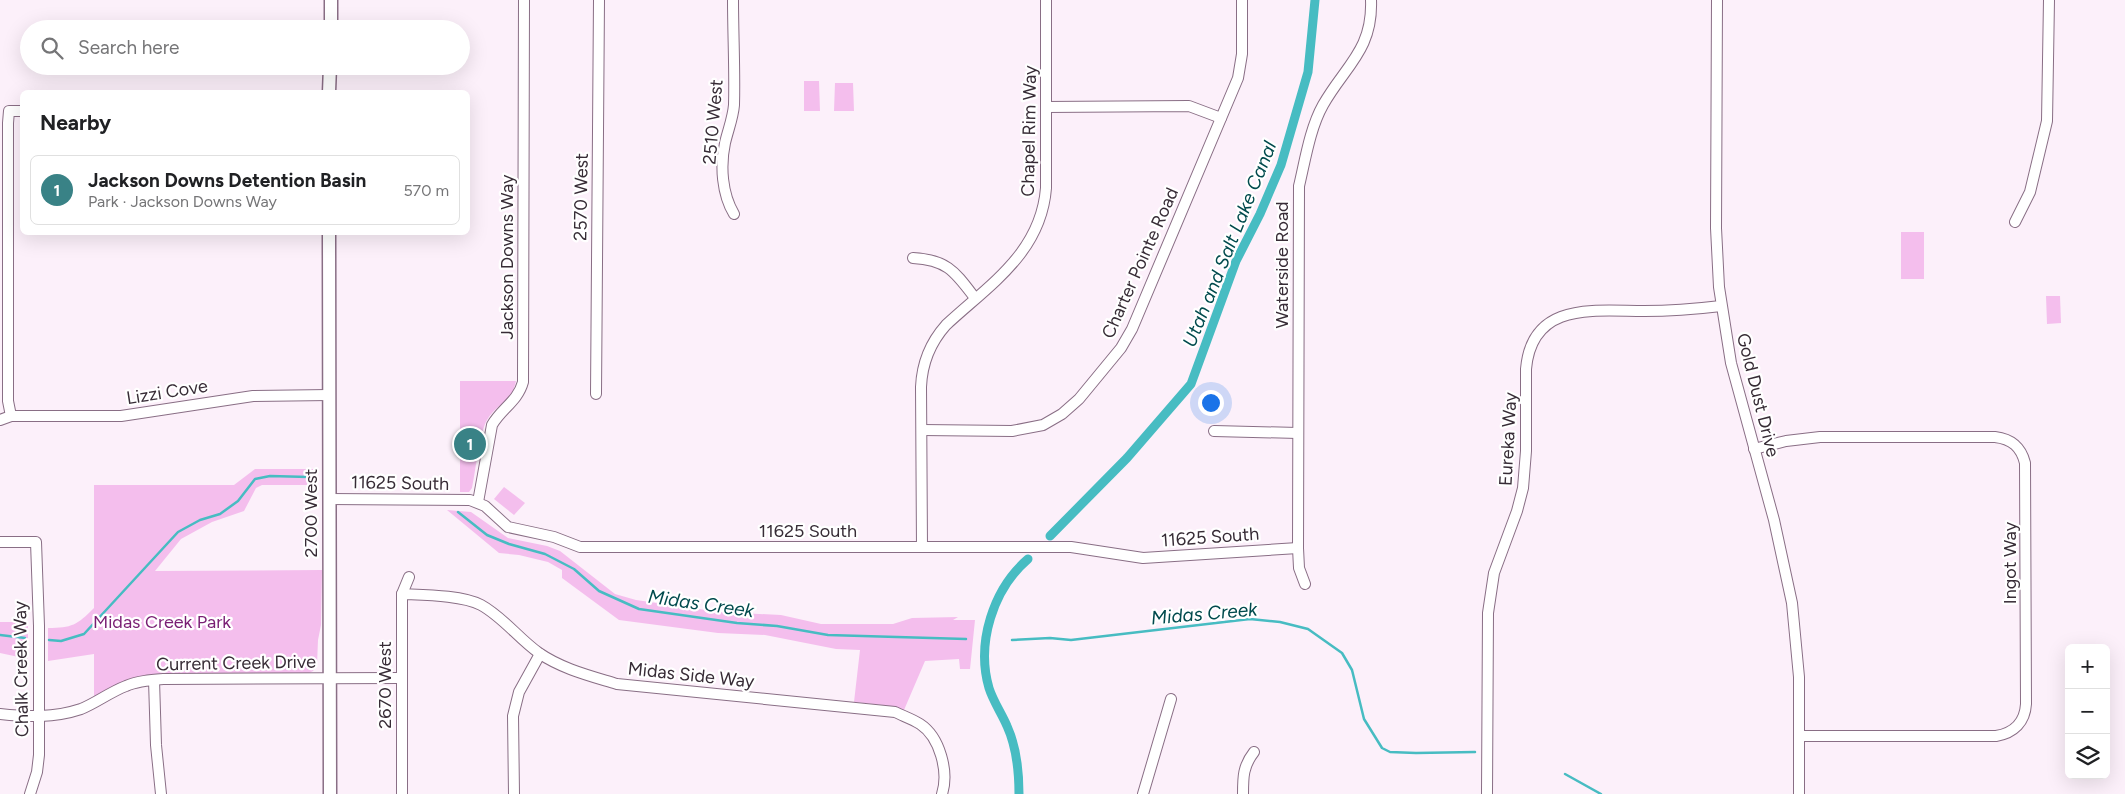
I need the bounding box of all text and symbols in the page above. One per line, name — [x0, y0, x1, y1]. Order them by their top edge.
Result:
search box — [20, 20, 470, 75]
icon: search — [38, 34, 66, 62]
text: Search here — [78, 36, 180, 59]
street label: Chapel Rim Way — [1017, 65, 1041, 197]
street label: 2510 West — [698, 78, 728, 165]
text: Nearby — [40, 110, 111, 135]
water label: Utah and Salt Lake Canal — [1178, 137, 1282, 350]
street label: 2570 West — [569, 153, 593, 241]
text: Jackson Downs Detention Basin — [88, 169, 366, 192]
street label: Jackson Downs Way — [496, 174, 518, 339]
text: 1 — [54, 181, 60, 200]
text: 570 m — [403, 181, 449, 200]
street label: Charter Pointe Road — [1097, 184, 1183, 342]
text: Park · Jackson Downs Way — [88, 192, 277, 211]
street label: Waterside Road — [1271, 201, 1293, 329]
street label: Gold Dust Drive — [1732, 331, 1784, 459]
street label: Lizzi Cove — [125, 375, 209, 409]
your location — [1198, 390, 1224, 416]
street label: Eureka Way — [1495, 391, 1521, 486]
pin: 1 — [454, 425, 486, 463]
street label: 2700 West — [300, 468, 322, 557]
street label: 11625 South — [351, 471, 449, 495]
street label: 11625 South — [759, 520, 857, 542]
street label: Ingot Way — [1999, 521, 2021, 604]
street label: 11625 South — [1160, 523, 1260, 551]
water label: Midas Creek — [647, 585, 756, 622]
water label: Midas Creek — [1150, 597, 1259, 630]
street label: Chalk Creek Way — [9, 600, 33, 737]
park label: Midas Creek Park — [93, 611, 231, 633]
street label: 2670 West — [374, 641, 396, 729]
map controls — [2065, 644, 2110, 779]
button: + — [2065, 644, 2110, 689]
street label: Current Creek Drive — [156, 651, 316, 675]
street label: Midas Side Way — [627, 657, 756, 693]
button: − — [2065, 689, 2110, 734]
button: layers — [2065, 734, 2110, 779]

